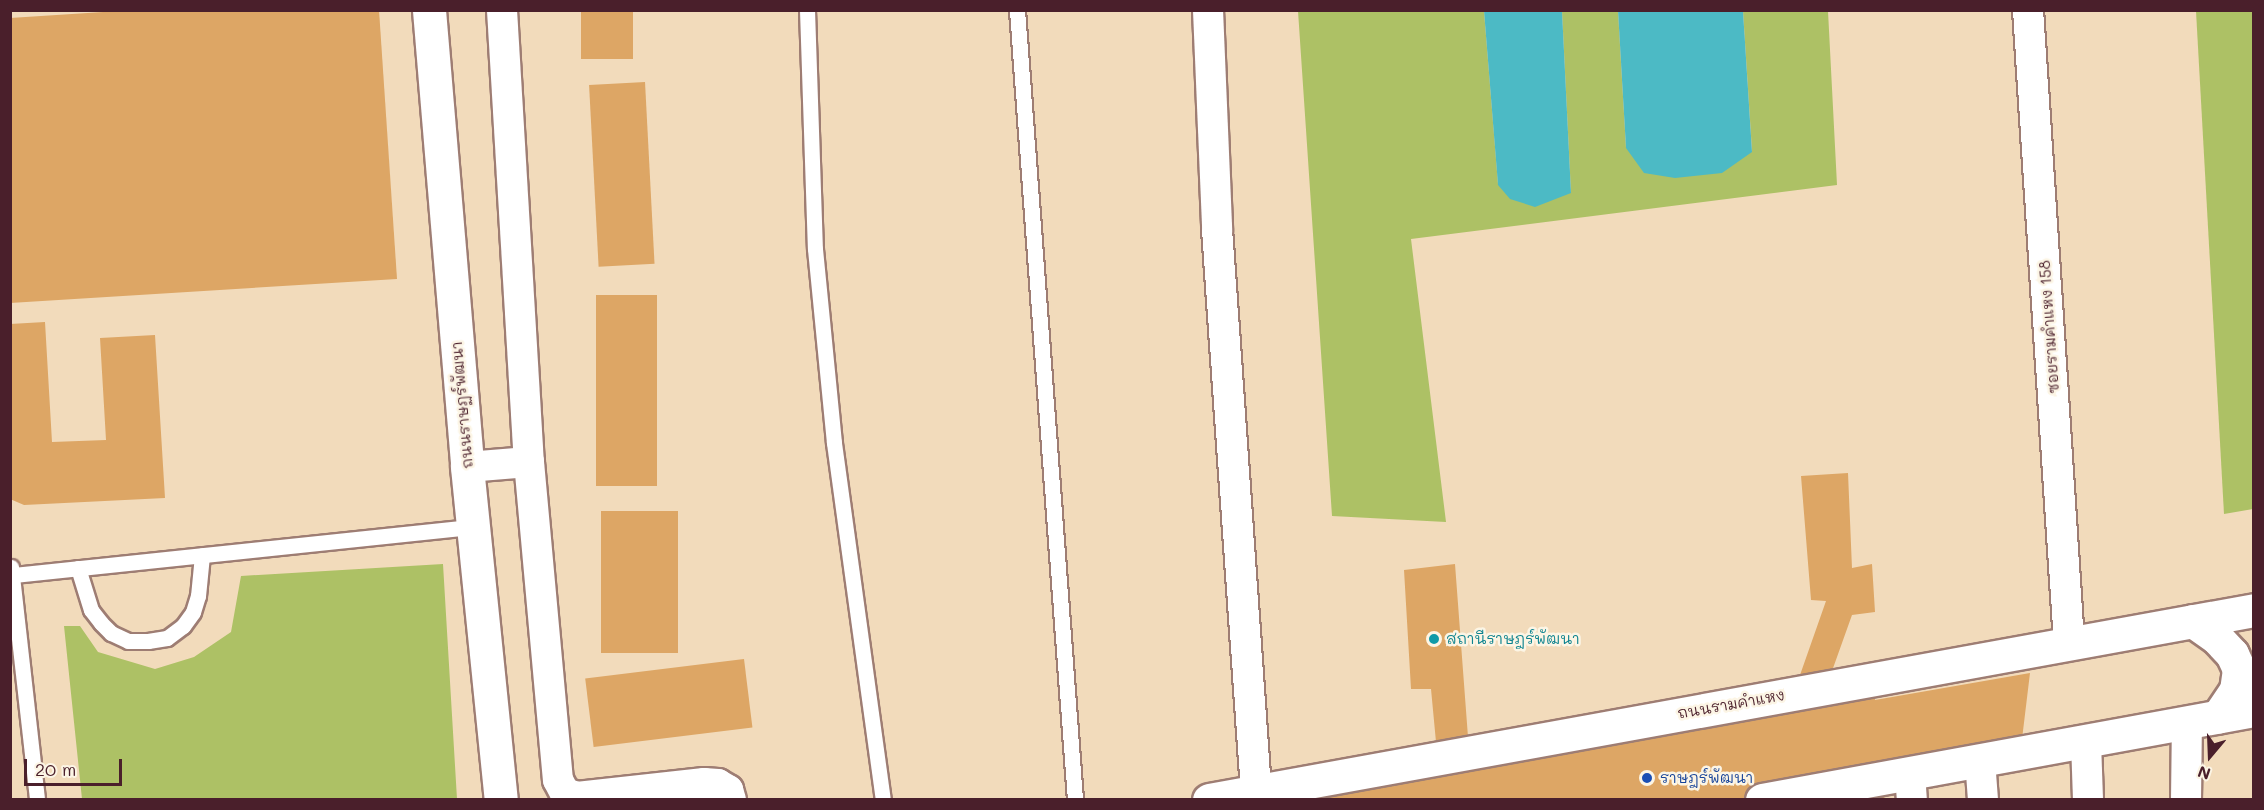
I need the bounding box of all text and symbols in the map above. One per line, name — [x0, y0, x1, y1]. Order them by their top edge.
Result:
street label: ซอยรามคำแหง 158 — [2035, 260, 2063, 394]
street label: ถนนราษฏร์พัฒนา — [447, 341, 477, 469]
place label: สถานีราษฎร์พัฒนา — [1446, 630, 1580, 648]
marker: สถานีราษฎร์พัฒนา — [1427, 632, 1441, 646]
street label: ถนนรามคำแหง — [1676, 686, 1786, 722]
north arrow — [2180, 726, 2240, 786]
scale bar — [27, 747, 124, 785]
text: 20 m — [35, 757, 76, 781]
text: N — [2195, 762, 2213, 785]
marker: ราษฎร์พัฒนา — [1638, 769, 1656, 787]
place label: ราษฎร์พัฒนา — [1660, 769, 1753, 787]

